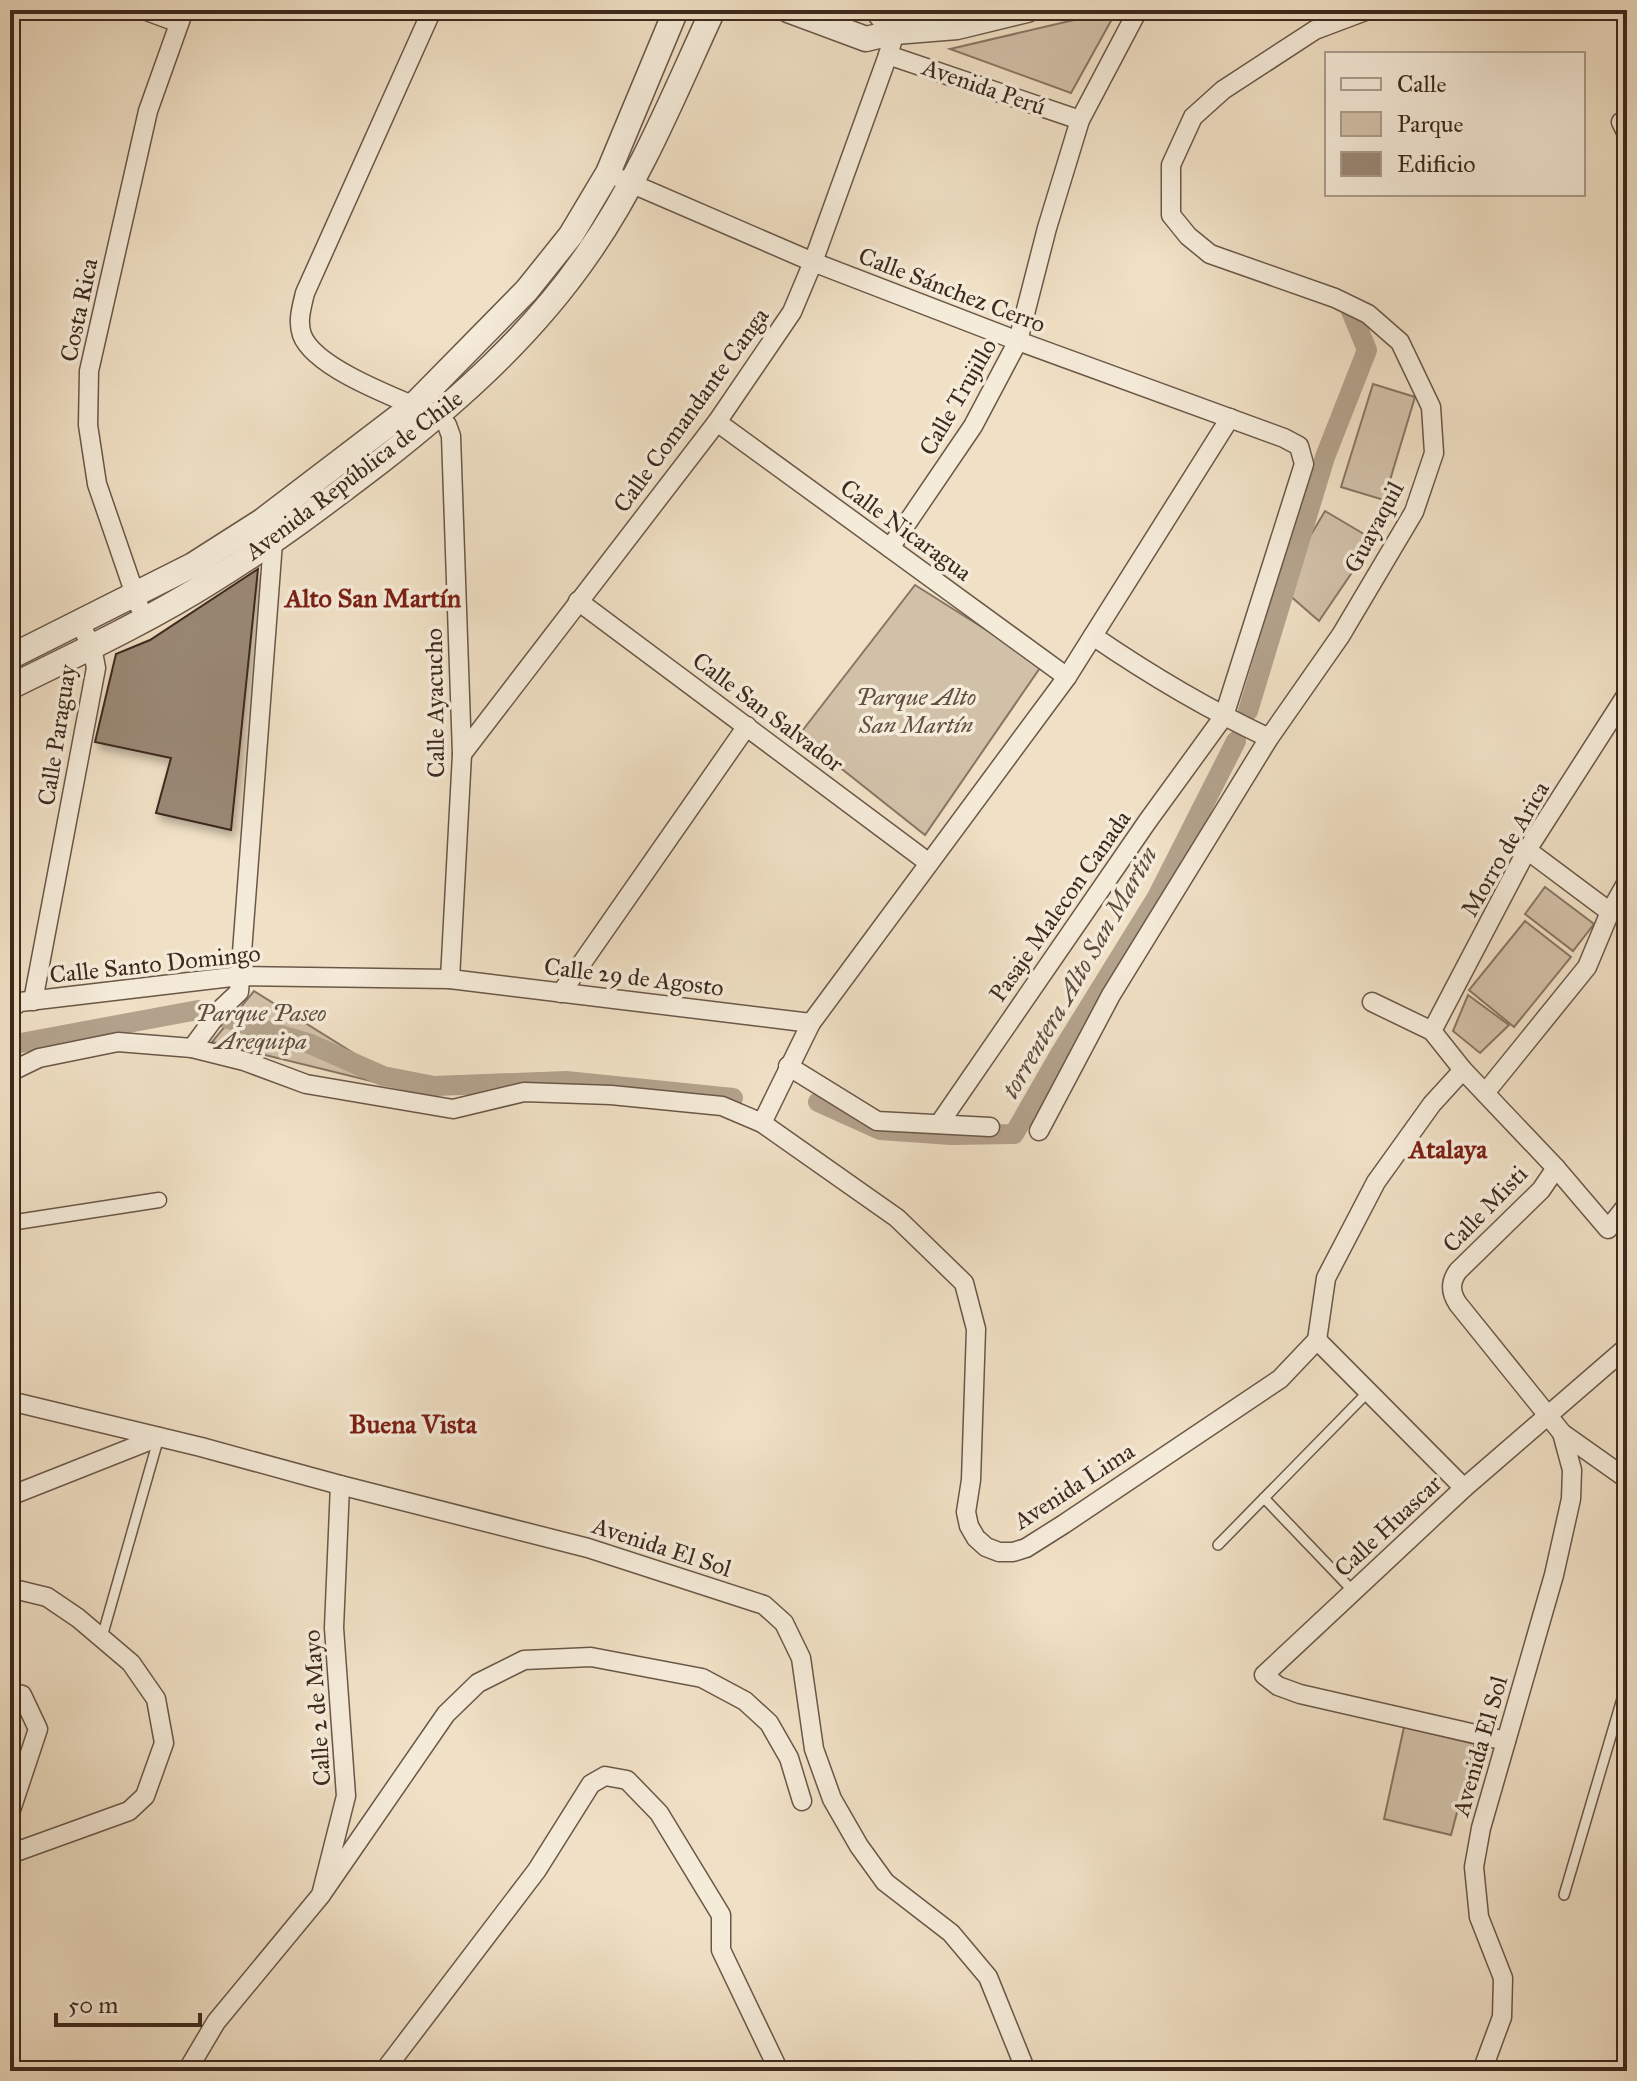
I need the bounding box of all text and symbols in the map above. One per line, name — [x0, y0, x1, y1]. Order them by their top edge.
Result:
street label: Avenida Perú — [918, 52, 1050, 122]
legend — [1325, 52, 1585, 196]
text: Calle — [1397, 69, 1446, 99]
text: Parque — [1397, 109, 1464, 139]
text: Edificio — [1397, 149, 1476, 179]
street label: Calle Sánchez Cerro — [854, 241, 1050, 339]
street label: Costa Rica — [53, 255, 105, 364]
street label: Calle Comandante Canga — [607, 301, 776, 518]
street label: Calle Trujillo — [913, 333, 1003, 461]
street label: Avenida República de Chile — [238, 383, 469, 567]
street label: Calle Nicaragua — [834, 472, 978, 588]
street label: Guayaquil — [1338, 476, 1411, 578]
district label: Alto San Martín — [283, 582, 461, 614]
street label: Calle Ayacucho — [419, 628, 451, 778]
street label: Calle San Salvador — [686, 645, 850, 779]
street label: Calle Paraguay — [31, 662, 83, 808]
park label: Parque Alto San Martín — [856, 682, 976, 740]
street label: Morro de Arica — [1454, 775, 1556, 922]
street label: Pasaje Malecon Canada — [983, 804, 1138, 1008]
water label: torrentera Alto San Martin — [994, 840, 1164, 1103]
street label: Calle Santo Domingo — [48, 938, 262, 990]
street label: Calle 29 de Agosto — [542, 951, 726, 1003]
park label: Parque Paseo Arequipa — [196, 998, 326, 1056]
district label: Atalaya — [1407, 1133, 1488, 1165]
street label: Calle Misti — [1436, 1159, 1534, 1259]
district label: Buena Vista — [349, 1408, 478, 1440]
street label: Avenida Lima — [1007, 1435, 1141, 1537]
street label: Calle Huascar — [1328, 1469, 1448, 1583]
street label: Avenida El Sol — [588, 1510, 736, 1584]
street label: Calle 2 de Mayo — [297, 1629, 337, 1787]
street label: Avenida El Sol — [1445, 1672, 1514, 1821]
scale bar — [56, 1977, 200, 2027]
text: 50 m — [68, 1990, 118, 2020]

